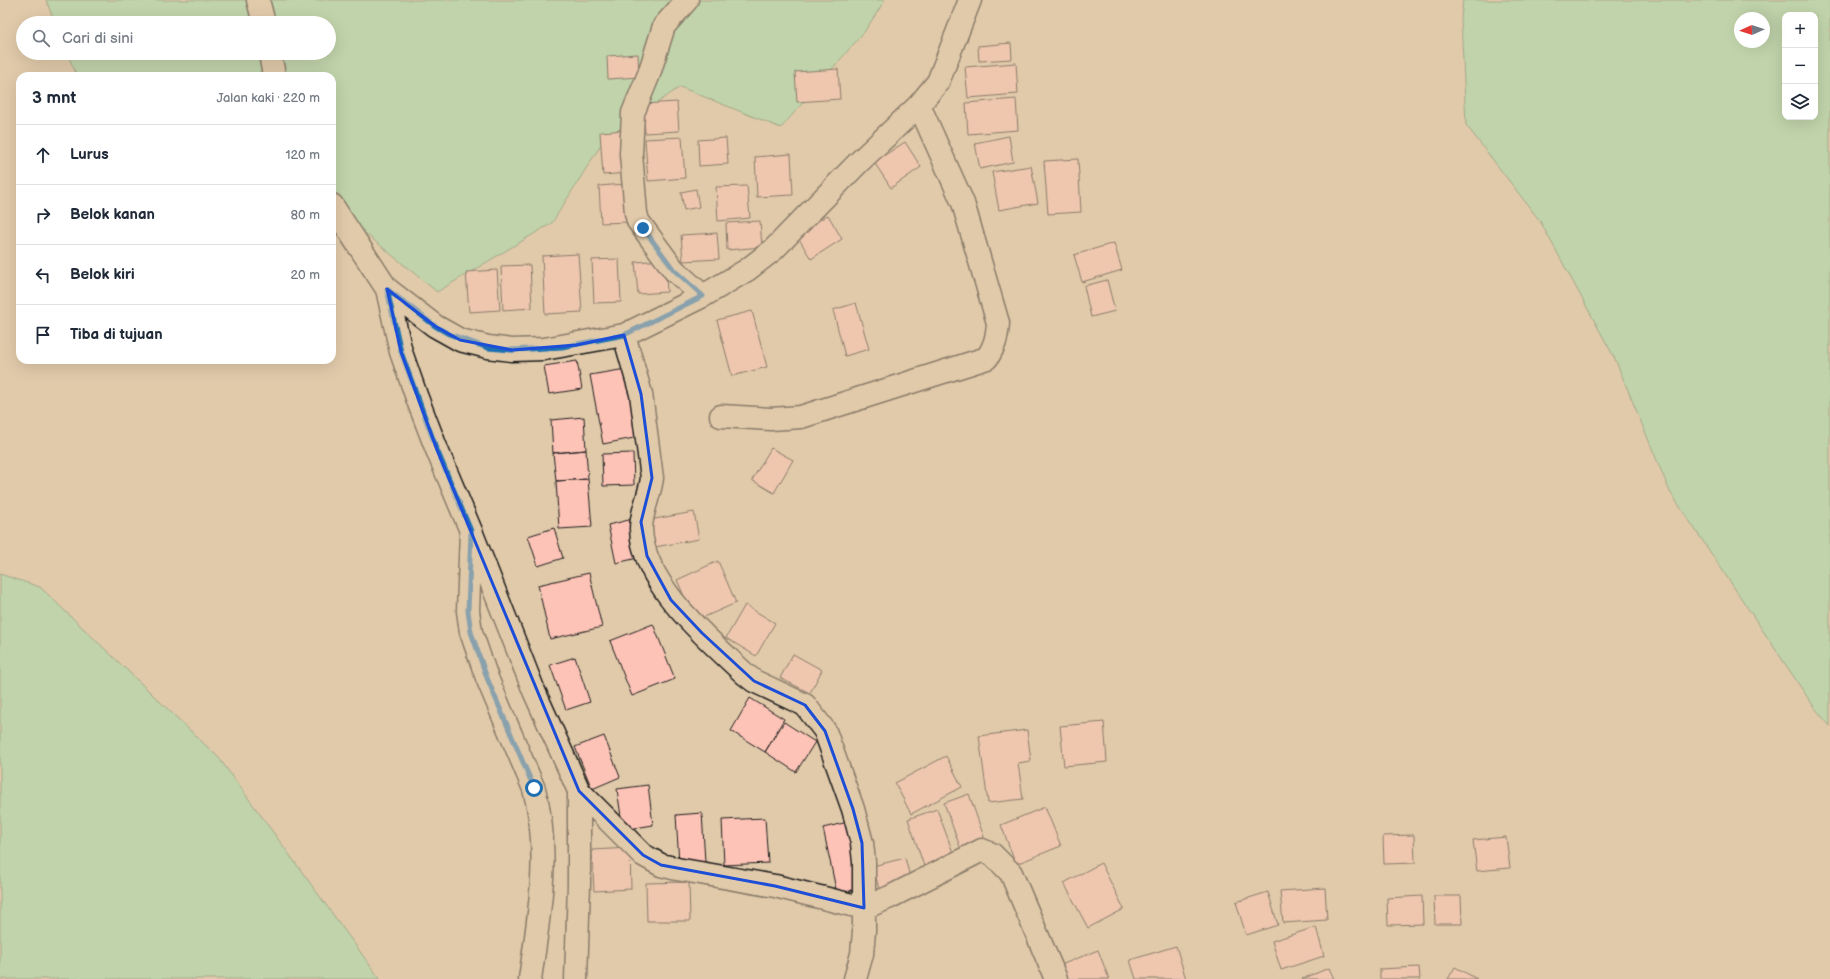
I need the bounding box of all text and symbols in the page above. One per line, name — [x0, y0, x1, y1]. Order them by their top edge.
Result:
north arrow — [1734, 12, 1770, 48]
map controls — [1782, 12, 1818, 120]
button: + — [1782, 12, 1818, 48]
search box — [16, 16, 336, 60]
icon: search — [30, 27, 52, 49]
text: Cari di sini — [62, 29, 133, 48]
button: − — [1782, 48, 1818, 84]
button: layers — [1782, 84, 1818, 120]
text: 3 mnt — [32, 88, 76, 108]
text: Jalan kaki · 220 m — [216, 90, 320, 106]
icon: ahead — [32, 144, 54, 166]
text: Lurus — [70, 145, 109, 164]
text: 120 m — [285, 147, 320, 163]
icon: right — [32, 204, 54, 226]
text: Belok kanan — [70, 205, 155, 224]
text: 80 m — [291, 207, 320, 223]
route end — [634, 219, 652, 237]
icon: left — [32, 264, 54, 286]
text: Belok kiri — [70, 265, 135, 284]
text: 20 m — [290, 267, 320, 283]
icon: arrive — [32, 324, 54, 346]
text: Tiba di tujuan — [70, 325, 163, 344]
route start — [525, 779, 543, 797]

